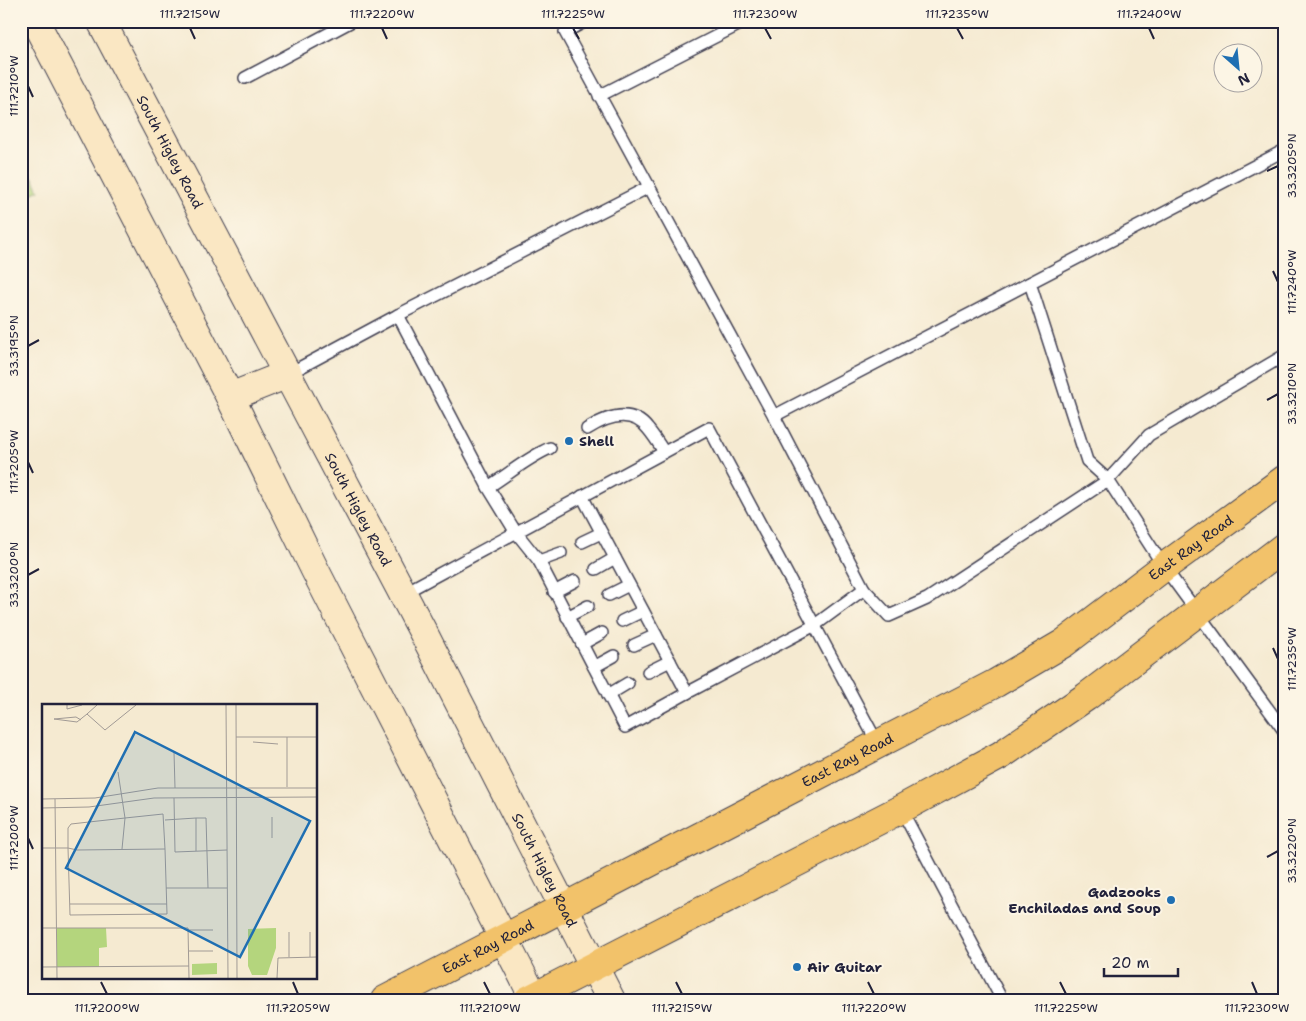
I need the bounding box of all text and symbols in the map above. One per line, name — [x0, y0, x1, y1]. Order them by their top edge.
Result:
text: 111.7215°W — [160, 6, 220, 22]
text: 111.7220°W — [350, 6, 414, 22]
text: 111.7225°W — [541, 6, 605, 22]
text: 111.7230°W — [732, 6, 798, 22]
text: 111.7235°W — [925, 6, 989, 22]
text: 111.7240°W — [1116, 6, 1182, 22]
north arrow — [1214, 42, 1264, 92]
text: 111.7210°W — [6, 55, 22, 117]
text: N — [1235, 69, 1253, 90]
street label: South Higley Road — [133, 92, 207, 212]
text: 33.3205°N — [1284, 133, 1300, 199]
text: 111.7240°W — [1284, 249, 1300, 315]
text: 33.3195°N — [6, 315, 22, 377]
text: 33.3210°N — [1284, 363, 1300, 425]
text: 111.7205°W — [6, 430, 22, 494]
place label: Shell — [579, 432, 614, 450]
marker: Shell — [563, 435, 575, 447]
street label: South Higley Road — [321, 449, 396, 569]
street label: East Ray Road — [1145, 511, 1237, 585]
text: 33.3200°N — [6, 542, 22, 608]
text: 111.7235°W — [1284, 627, 1300, 691]
inset map — [42, 704, 318, 978]
street label: East Ray Road — [799, 729, 896, 791]
text: 111.7200°W — [6, 805, 22, 871]
street label: South Higley Road — [508, 810, 581, 930]
text: 33.3220°N — [1284, 818, 1300, 884]
place label: Gadzooks Enchiladas and Soup — [1008, 883, 1161, 917]
marker: Gadzooks Enchiladas and Soup — [1165, 894, 1177, 906]
street label: East Ray Road — [439, 915, 537, 978]
scale bar — [1104, 946, 1177, 978]
text: 20 m — [1111, 953, 1150, 973]
place label: Air Guitar — [807, 958, 883, 976]
marker: Air Guitar — [791, 961, 803, 973]
text: 111.7200°W — [74, 1000, 140, 1016]
text: 111.7205°W — [266, 1000, 330, 1016]
text: 111.7210°W — [459, 1000, 521, 1016]
text: 111.7215°W — [652, 1000, 712, 1016]
text: 111.7220°W — [842, 1000, 906, 1016]
text: 111.7225°W — [1034, 1000, 1098, 1016]
text: 111.7230°W — [1224, 1000, 1290, 1016]

